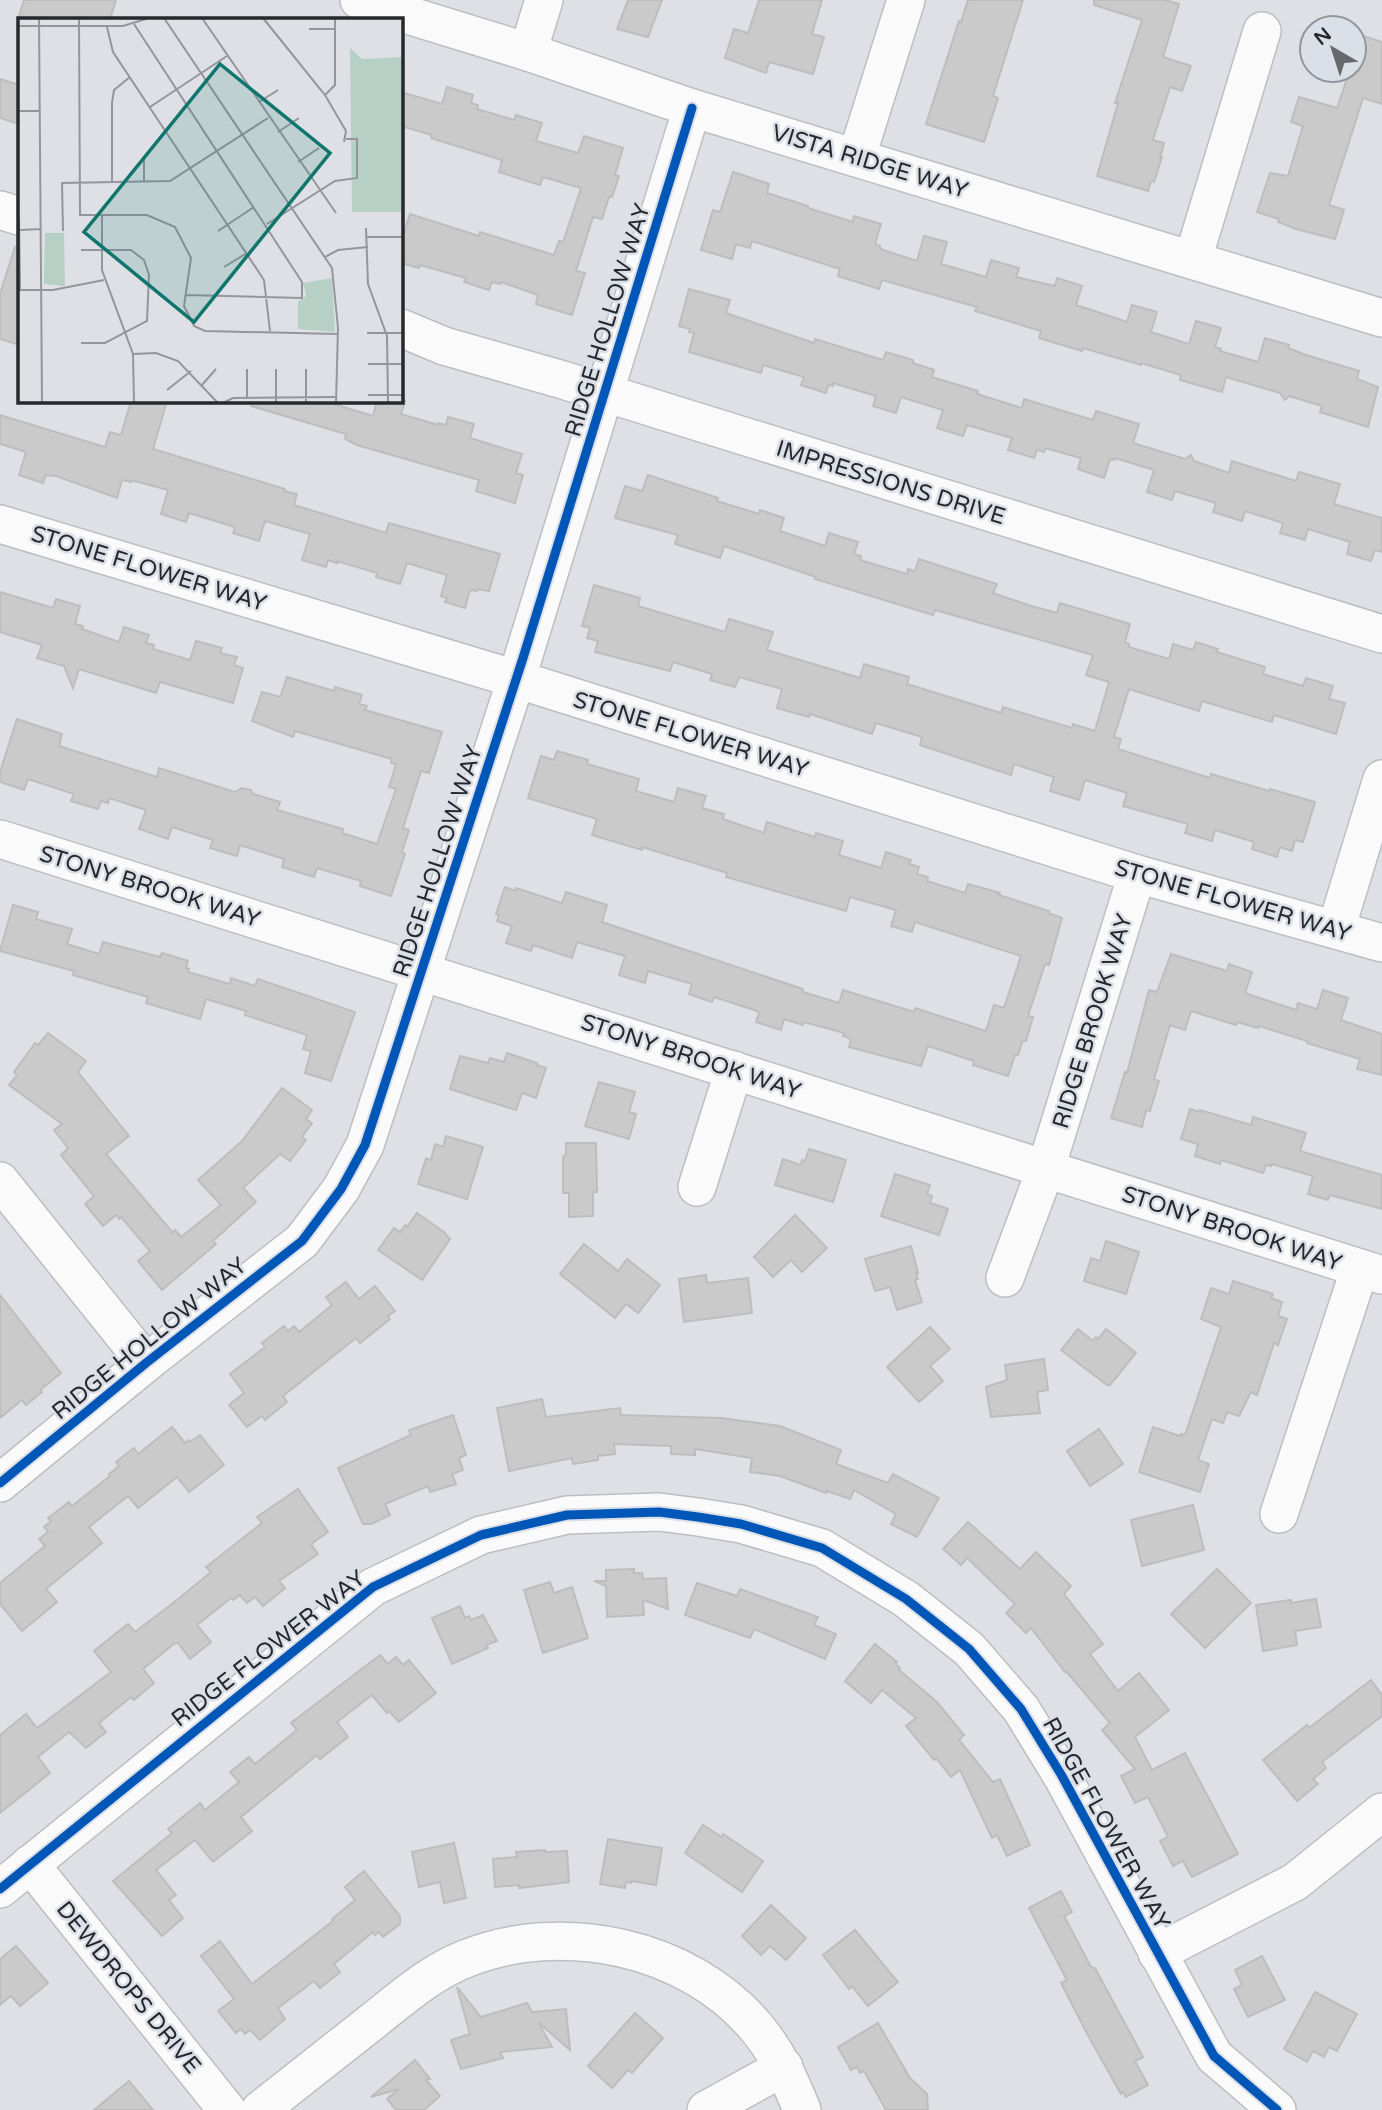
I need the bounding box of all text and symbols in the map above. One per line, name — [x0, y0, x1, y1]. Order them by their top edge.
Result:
north arrow — [1298, 14, 1368, 84]
inset map — [18, 18, 402, 402]
text: N — [1310, 23, 1336, 50]
street label: VISTA RIDGE WAY — [768, 119, 971, 205]
street label: RIDGE HOLLOW WAY — [559, 200, 657, 440]
street label: IMPRESSIONS DRIVE — [773, 435, 1009, 531]
street label: STONE FLOWER WAY — [28, 520, 270, 618]
street label: STONE FLOWER WAY — [570, 686, 812, 784]
street label: RIDGE HOLLOW WAY — [387, 741, 489, 981]
street label: STONY BROOK WAY — [36, 840, 264, 934]
street label: STONE FLOWER WAY — [1111, 854, 1354, 948]
street label: RIDGE BROOK WAY — [1047, 910, 1139, 1132]
street label: STONY BROOK WAY — [577, 1008, 804, 1106]
street label: STONY BROOK WAY — [1118, 1180, 1345, 1278]
street label: RIDGE HOLLOW WAY — [47, 1251, 253, 1426]
street label: RIDGE FLOWER WAY — [166, 1564, 371, 1733]
street label: RIDGE FLOWER WAY — [1036, 1713, 1176, 1935]
street label: DEWDROPS DRIVE — [50, 1896, 206, 2080]

